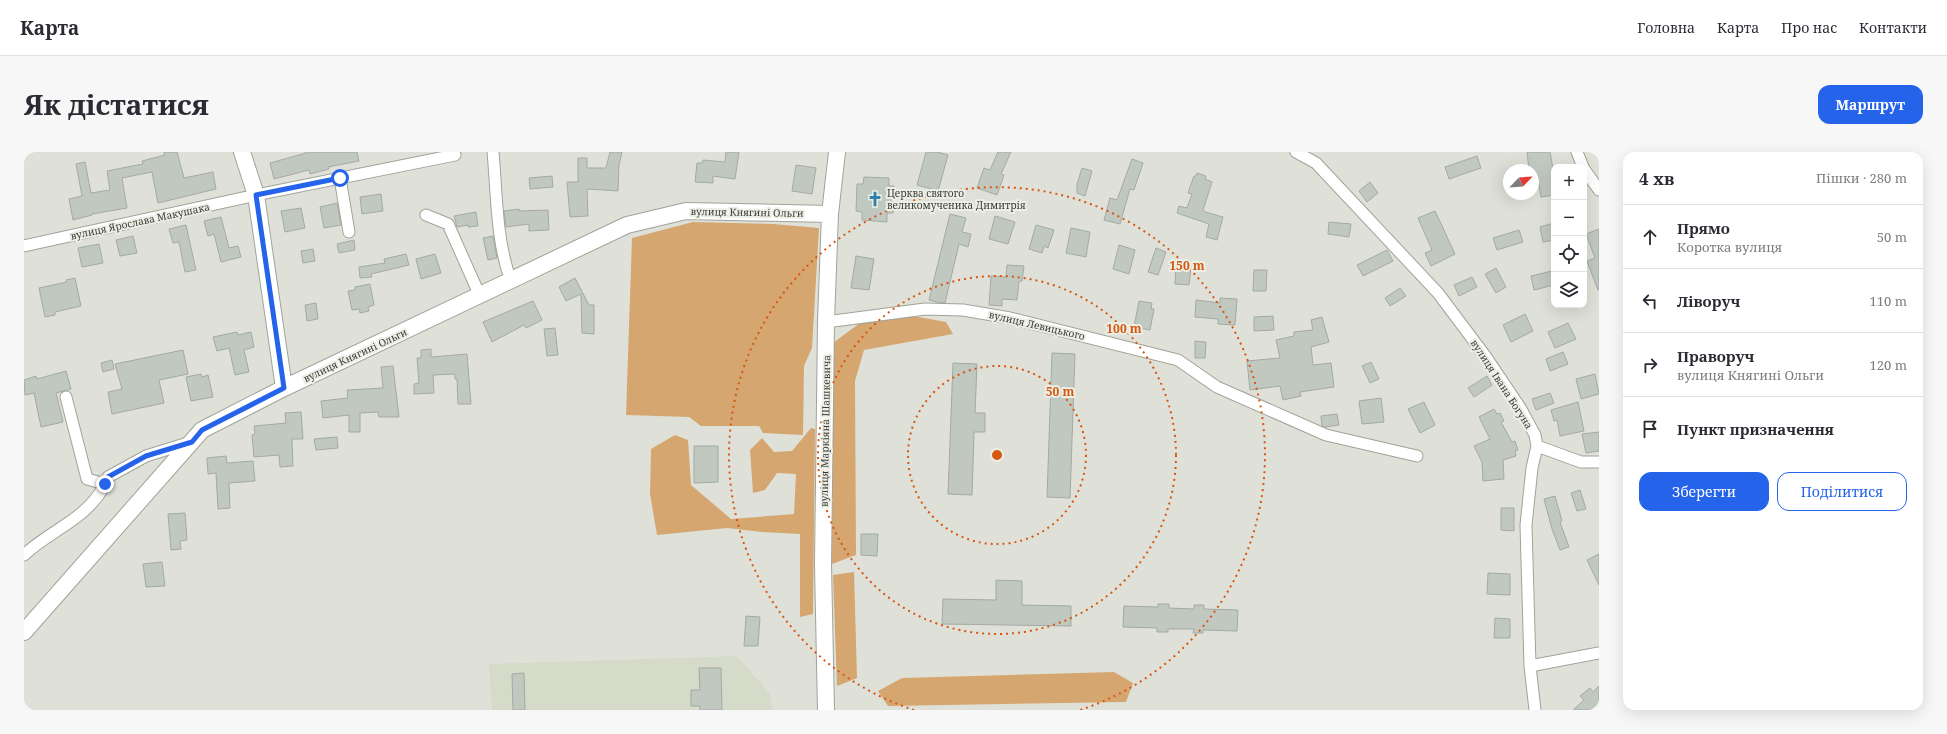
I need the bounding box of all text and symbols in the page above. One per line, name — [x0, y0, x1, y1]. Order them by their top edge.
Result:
text: Карта — [20, 15, 79, 41]
text: Головна — [1637, 18, 1695, 37]
text: Карта — [1717, 18, 1759, 37]
text: Про нас — [1781, 18, 1837, 37]
text: Контакти — [1859, 18, 1927, 37]
text: Як дістатися — [24, 85, 209, 123]
button: Маршрут — [1818, 85, 1923, 124]
north arrow — [1503, 164, 1539, 200]
map controls — [1551, 164, 1587, 308]
button: + — [1551, 164, 1587, 200]
text: 4 хв — [1639, 167, 1674, 190]
route start — [331, 169, 349, 187]
text: Пішки · 280 m — [1816, 169, 1907, 187]
place label: Церква святого великомученика Димитрія — [887, 186, 1026, 212]
church icon: Церква святого великомученика Димитрія — [866, 190, 884, 208]
street label: вулиця Ярослава Макушака — [69, 199, 211, 243]
button: − — [1551, 200, 1587, 236]
street label: вулиця Княгині Ольги — [690, 204, 804, 220]
text: Прямо — [1677, 218, 1730, 238]
icon: ahead — [1639, 226, 1661, 248]
text: 50 m — [1877, 228, 1907, 246]
button: locate — [1551, 236, 1587, 272]
text: Коротка вулиця — [1677, 238, 1782, 256]
text: 150 m — [1169, 257, 1205, 274]
button: layers — [1551, 272, 1587, 308]
icon: left — [1639, 290, 1661, 312]
text: Ліворуч — [1677, 291, 1740, 311]
text: 110 m — [1870, 292, 1907, 310]
street label: вулиця Левицького — [988, 307, 1087, 343]
text: 100 m — [1106, 320, 1142, 337]
street label: вулиця Княгині Ольги — [301, 325, 409, 385]
street label: вулиця Івана Богуна — [1468, 337, 1536, 432]
text: Праворуч — [1677, 346, 1754, 366]
icon: right — [1639, 354, 1661, 376]
street label: вулиця Маркіяна Шашкевича — [817, 355, 833, 507]
text: 120 m — [1870, 356, 1907, 374]
text: вулиця Княгині Ольги — [1677, 366, 1824, 384]
text: 50 m — [1046, 383, 1074, 400]
icon: arrive — [1639, 418, 1661, 440]
text: Пункт призначення — [1677, 419, 1834, 439]
centre of rings — [990, 448, 1004, 462]
button: Зберегти — [1639, 472, 1769, 511]
button: Поділитися — [1777, 472, 1907, 511]
route end — [96, 475, 114, 493]

